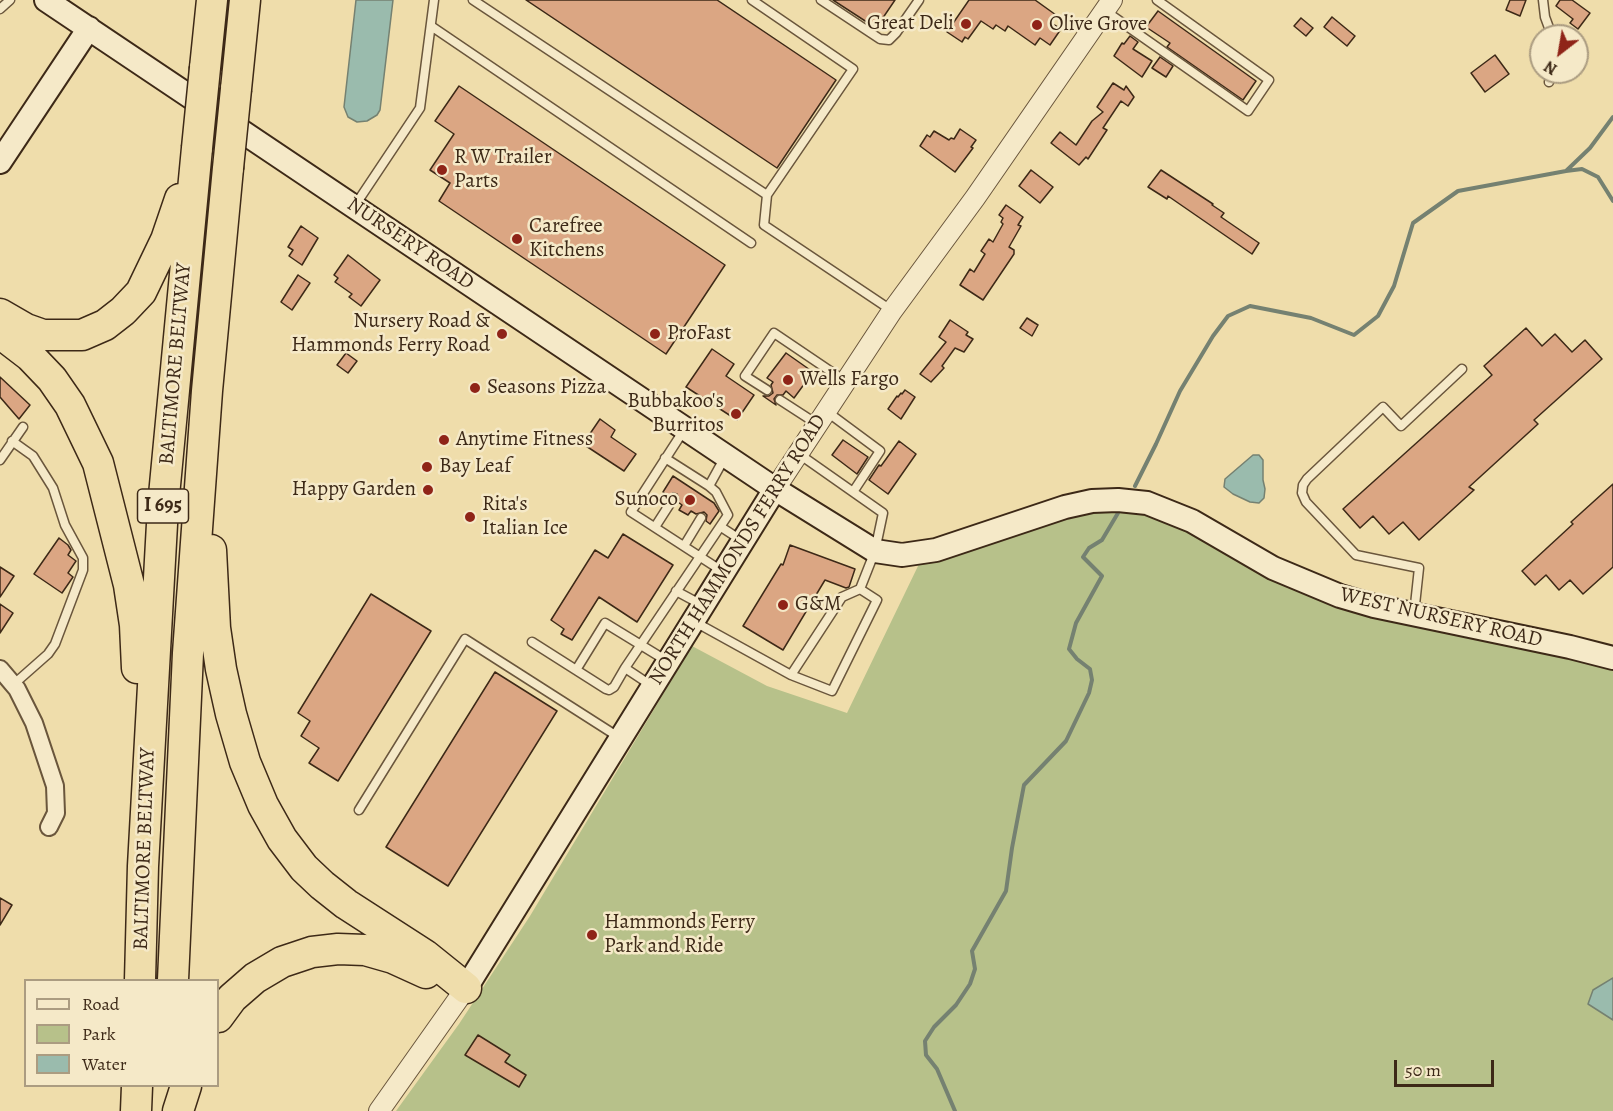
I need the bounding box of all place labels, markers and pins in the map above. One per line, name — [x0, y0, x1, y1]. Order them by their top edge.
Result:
place label: Great Deli — [867, 11, 954, 37]
place label: Olive Grove — [1049, 12, 1147, 38]
marker: Great Deli — [959, 17, 973, 31]
marker: Olive Grove — [1030, 18, 1044, 32]
place label: R W Trailer Parts — [454, 145, 552, 195]
marker: R W Trailer Parts — [435, 163, 449, 177]
place label: Carefree Kitchens — [529, 214, 605, 264]
marker: Carefree Kitchens — [510, 232, 524, 246]
place label: Nursery Road & Hammonds Ferry Road — [291, 309, 490, 359]
place label: ProFast — [667, 321, 731, 347]
marker: Nursery Road & Hammonds Ferry Road — [495, 327, 509, 341]
marker: ProFast — [648, 327, 662, 341]
place label: Wells Fargo — [800, 367, 899, 393]
marker: Wells Fargo — [781, 373, 795, 387]
place label: Seasons Pizza — [487, 375, 606, 401]
marker: Seasons Pizza — [468, 381, 482, 395]
place label: Bubbakoo's Burritos — [627, 389, 724, 439]
marker: Bubbakoo's Burritos — [729, 407, 743, 421]
place label: Anytime Fitness — [456, 427, 593, 453]
marker: Anytime Fitness — [437, 433, 451, 447]
place label: Bay Leaf — [439, 454, 511, 480]
marker: Bay Leaf — [420, 460, 434, 474]
place label: Happy Garden — [292, 477, 416, 503]
marker: Happy Garden — [421, 483, 435, 497]
place label: Sunoco — [614, 487, 678, 513]
place label: Rita's Italian Ice — [482, 492, 568, 542]
marker: Sunoco — [683, 493, 697, 507]
marker: Rita's Italian Ice — [463, 510, 477, 524]
place label: G&M — [795, 592, 841, 618]
marker: G&M — [776, 598, 790, 612]
place label: Hammonds Ferry Park and Ride — [604, 910, 755, 960]
marker: Hammonds Ferry Park and Ride — [585, 928, 599, 942]

